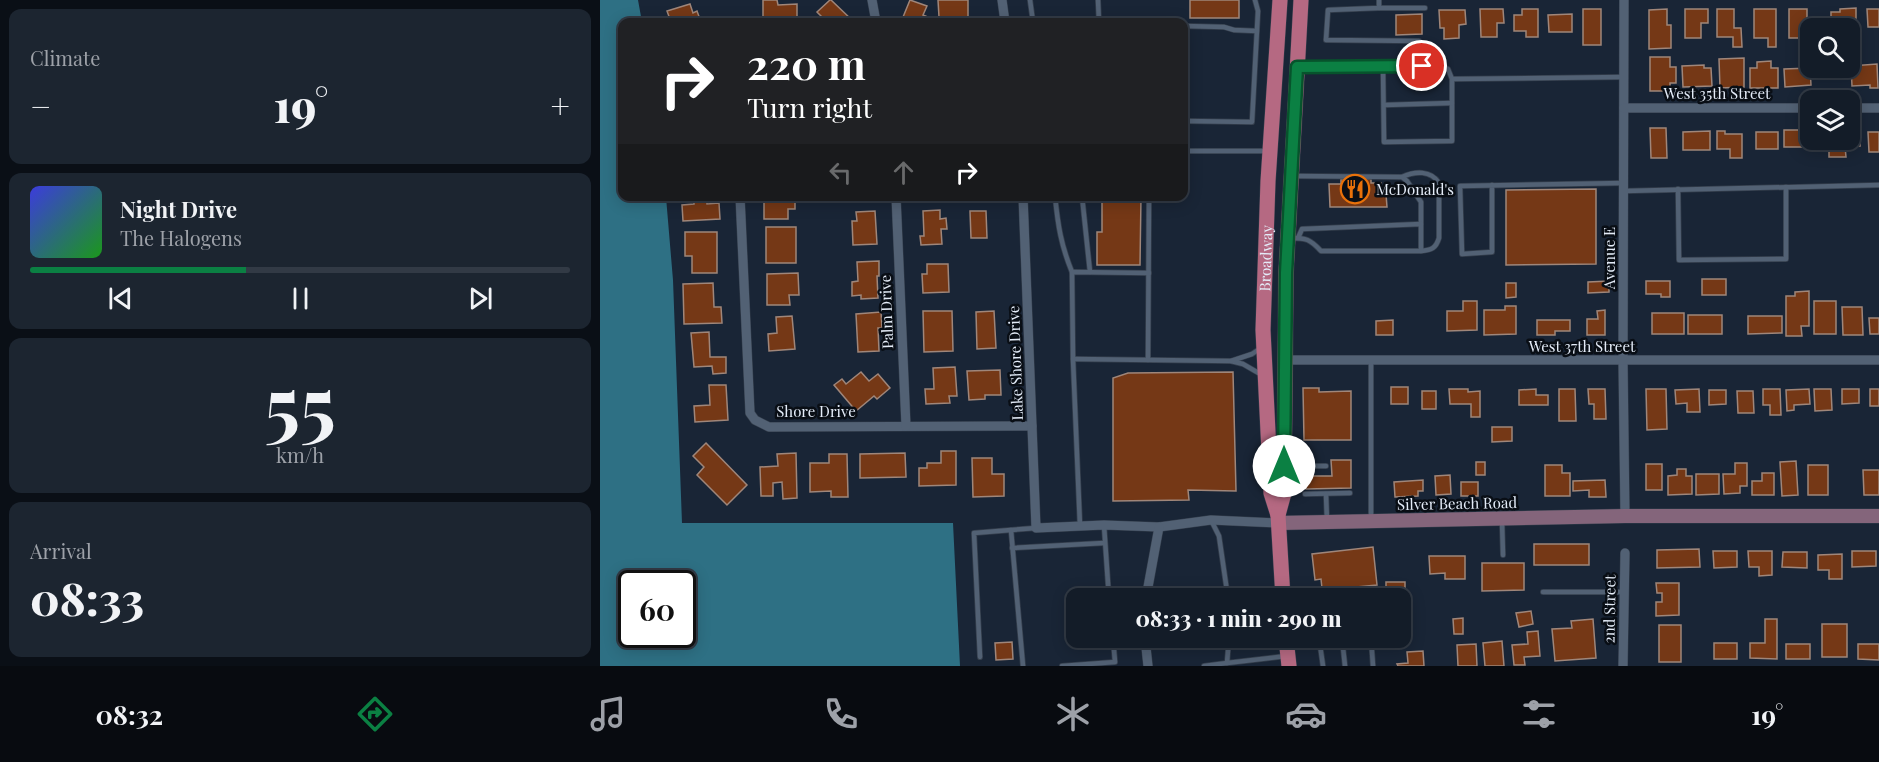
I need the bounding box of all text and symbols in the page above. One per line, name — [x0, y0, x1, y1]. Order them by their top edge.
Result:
map controls — [1800, 18, 1860, 150]
button: search — [1800, 18, 1860, 78]
text: 220 m — [747, 35, 866, 91]
pin — [1396, 40, 1447, 91]
icon: right — [648, 42, 726, 120]
text: Climate — [30, 44, 100, 71]
icon: arrive — [1405, 49, 1438, 82]
text: 19° — [274, 74, 328, 134]
text: − — [30, 83, 51, 127]
text: + — [551, 83, 570, 127]
street label: West 35th Street — [1663, 83, 1771, 103]
text: Turn right — [747, 89, 872, 125]
button: layers — [1800, 90, 1860, 150]
icon: left — [824, 156, 857, 189]
icon: ahead — [887, 156, 920, 189]
icon: right — [950, 156, 983, 189]
restaurant icon: McDonald's — [1339, 173, 1371, 205]
place label: McDonald's — [1376, 179, 1454, 199]
text: Night Drive — [120, 194, 237, 224]
text: The Halogens — [120, 224, 242, 251]
street label: Broadway — [1254, 224, 1277, 292]
street label: Avenue E — [1599, 227, 1619, 290]
street label: Palm Drive — [875, 275, 897, 349]
icon: previous — [104, 282, 137, 315]
icon: pause — [284, 282, 317, 315]
icon: next — [464, 282, 497, 315]
street label: Lake Shore Drive — [1003, 305, 1027, 421]
street label: West 37th Street — [1528, 336, 1636, 356]
text: 55 — [264, 350, 336, 454]
street label: Shore Drive — [776, 401, 856, 421]
position arrow — [1252, 434, 1316, 498]
text: km/h — [276, 441, 324, 468]
street label: Silver Beach Road — [1397, 492, 1517, 514]
text: Arrival — [30, 537, 92, 564]
text: 08:33 — [30, 567, 144, 627]
speed limit sign: 60 — [618, 570, 696, 648]
street label: 2nd Street — [1598, 574, 1620, 644]
text: 08:33 · 1 min · 290 m — [1136, 603, 1341, 633]
icon: directions — [354, 693, 396, 735]
icon: music — [587, 693, 629, 735]
icon: phone — [820, 693, 862, 735]
icon: climate — [1052, 693, 1094, 735]
icon: car — [1285, 693, 1327, 735]
icon: filters — [1518, 693, 1560, 735]
text: 08:32 — [95, 696, 163, 732]
text: 19° — [1751, 696, 1784, 732]

